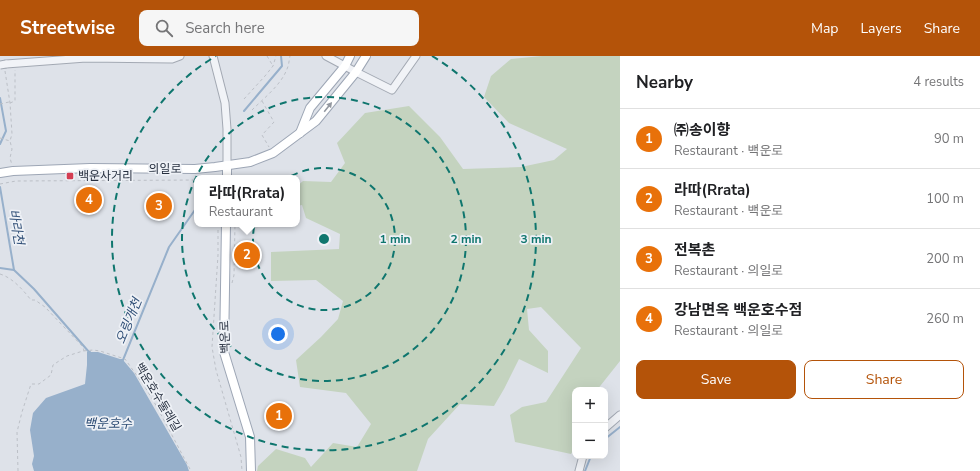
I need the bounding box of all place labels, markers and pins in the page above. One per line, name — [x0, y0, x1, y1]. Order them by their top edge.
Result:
place label: 백운사거리 — [78, 168, 133, 184]
marker: 백운사거리 — [65, 171, 75, 181]
pin: 4 — [76, 185, 102, 215]
pin: 3 — [146, 191, 172, 221]
centre of rings — [317, 232, 331, 246]
pin: 2 — [234, 240, 260, 270]
pin: 1 — [266, 401, 292, 431]

